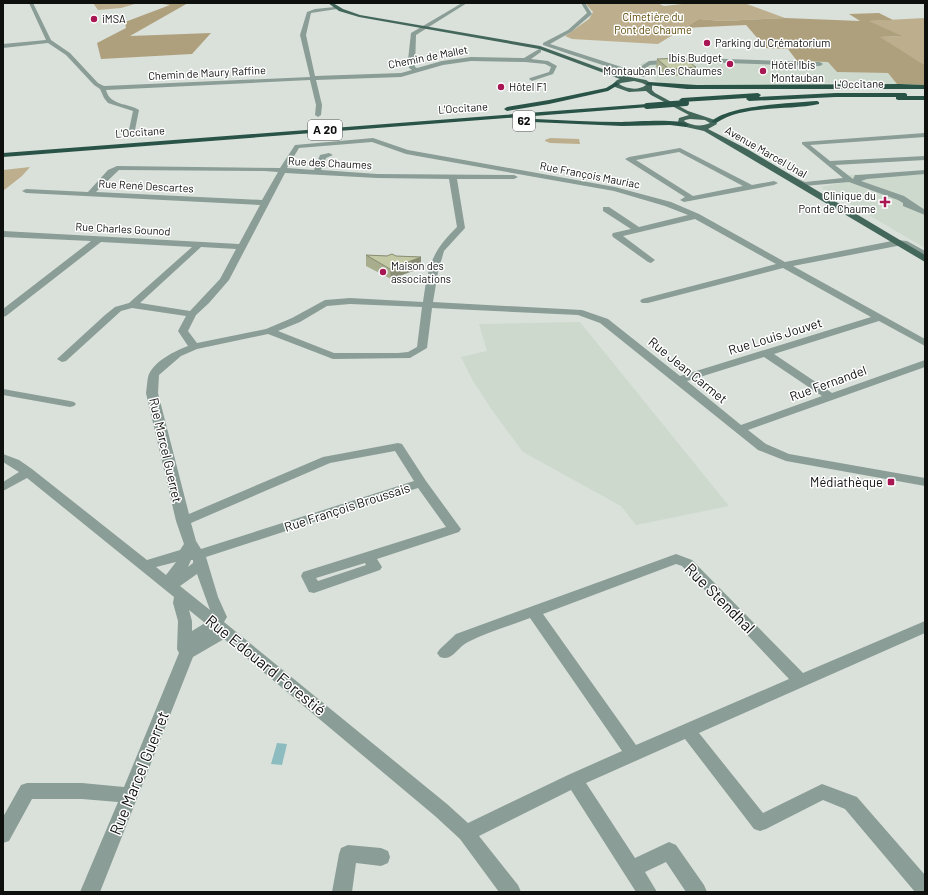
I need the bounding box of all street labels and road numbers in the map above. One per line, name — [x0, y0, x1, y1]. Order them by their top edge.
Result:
street label: Chemin de Mallet — [387, 42, 469, 71]
street label: Chemin de Maury Raffine — [148, 63, 266, 82]
street label: L'Occitane — [834, 77, 884, 90]
street label: L'Occitane — [438, 99, 488, 116]
road number: 62 — [513, 111, 535, 131]
road number: A 20 — [308, 120, 342, 140]
street label: L'Occitane — [115, 123, 165, 140]
street label: Avenue Marcel Unal — [723, 123, 809, 180]
street label: Rue des Chaumes — [288, 154, 372, 171]
street label: Rue François Mauriac — [539, 158, 642, 191]
street label: Rue René Descartes — [98, 177, 194, 194]
street label: Rue Charles Gounod — [75, 220, 171, 237]
street label: Rue Louis Jouvet — [726, 314, 824, 358]
street label: Rue Jean Carmet — [645, 333, 731, 407]
street label: Rue Fernandel — [787, 362, 869, 404]
street label: Rue Marcel Guerret — [146, 396, 186, 504]
street label: Rue François Broussais — [282, 479, 412, 535]
street label: Rue Stendhal — [681, 559, 759, 637]
street label: Rue Edouard Forestié — [202, 610, 330, 719]
street label: Rue Marcel Guerret — [105, 708, 172, 838]

